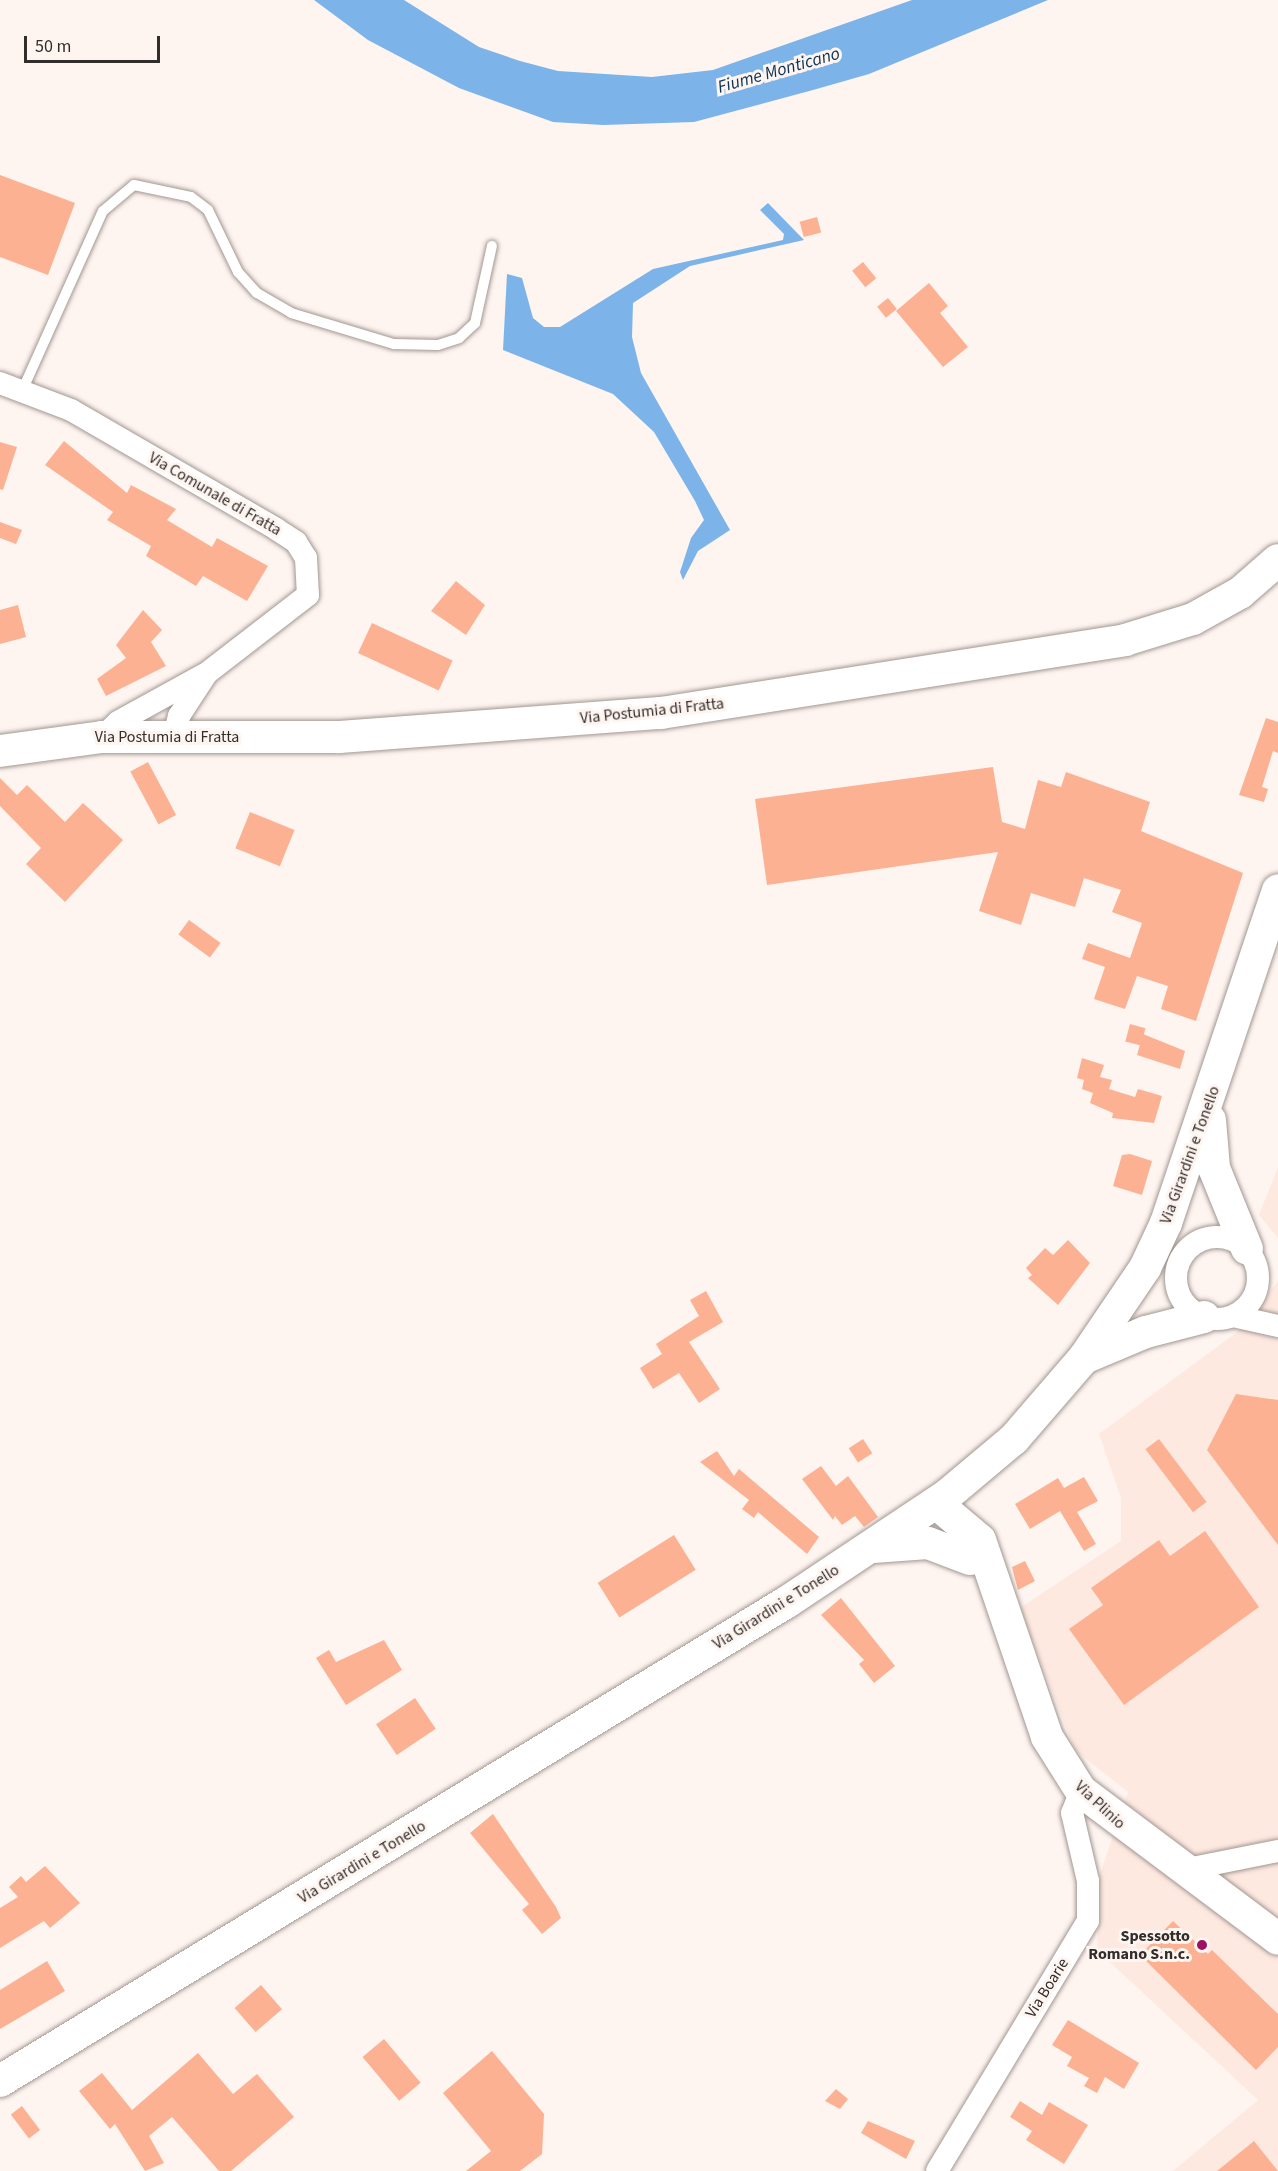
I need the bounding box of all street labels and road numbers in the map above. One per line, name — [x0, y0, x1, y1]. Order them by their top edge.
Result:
street label: Via Comunale di Fratta — [145, 448, 285, 540]
street label: Via Postumia di Fratta — [579, 694, 725, 728]
street label: Via Postumia di Fratta — [95, 727, 239, 747]
street label: Via Girardini e Tonello — [1156, 1083, 1224, 1227]
street label: Via Girardini e Tonello — [709, 1560, 843, 1654]
street label: Via Plinio — [1071, 1777, 1129, 1833]
street label: Via Girardini e Tonello — [295, 1816, 429, 1908]
street label: Via Boarie — [1021, 1955, 1073, 2021]

